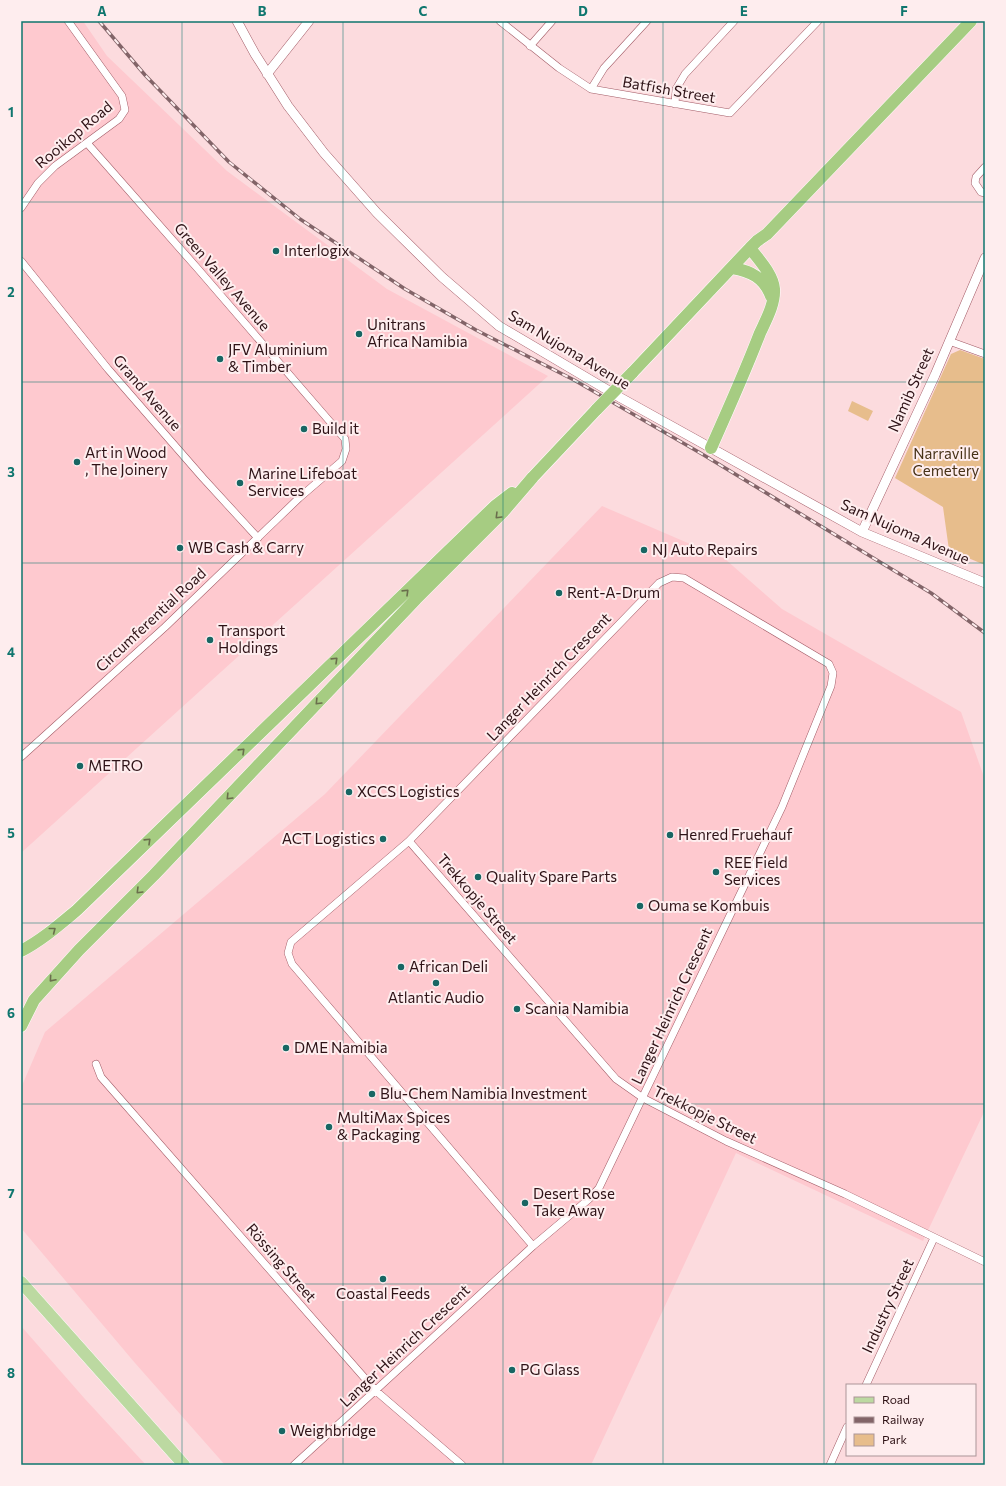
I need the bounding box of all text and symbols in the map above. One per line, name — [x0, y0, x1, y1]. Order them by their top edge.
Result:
text: A — [97, 3, 107, 19]
text: B — [258, 3, 267, 19]
text: C — [419, 3, 428, 19]
text: D — [578, 3, 588, 19]
text: E — [740, 3, 748, 19]
text: F — [900, 3, 908, 19]
street label: Batfish Street — [621, 72, 717, 106]
street label: Rooikop Road — [31, 97, 115, 172]
text: 1 — [8, 104, 14, 120]
street label: Green Valley Avenue — [171, 219, 275, 334]
place label: Interlogix — [284, 241, 349, 259]
marker: Interlogix — [271, 246, 281, 256]
text: 2 — [7, 284, 15, 300]
street label: Sam Nujoma Avenue — [505, 306, 634, 393]
place label: Unitrans Africa Namibia — [367, 315, 468, 350]
marker: Unitrans Africa Namibia — [354, 329, 364, 339]
place label: JFV Aluminium & Timber — [228, 340, 328, 375]
street label: Namib Street — [884, 345, 937, 434]
street label: Grand Avenue — [110, 351, 186, 434]
marker: JFV Aluminium & Timber — [215, 354, 225, 364]
place label: Build it — [312, 419, 359, 437]
marker: Build it — [299, 424, 309, 434]
place label: Art in Wood , The Joinery — [85, 443, 168, 478]
park label: Narraville Cemetery — [913, 444, 980, 479]
marker: Art in Wood , The Joinery — [72, 457, 82, 467]
text: 3 — [7, 464, 15, 480]
place label: Marine Lifeboat Services — [248, 464, 357, 499]
marker: Marine Lifeboat Services — [235, 478, 245, 488]
street label: Sam Nujoma Avenue — [838, 495, 973, 568]
one-way arrow — [495, 511, 503, 519]
place label: WB Cash & Carry — [188, 538, 304, 556]
place label: NJ Auto Repairs — [652, 540, 758, 558]
marker: WB Cash & Carry — [175, 543, 185, 553]
marker: NJ Auto Repairs — [639, 545, 649, 555]
street label: Circumferential Road — [92, 564, 209, 675]
place label: Rent-A-Drum — [567, 583, 660, 601]
marker: Rent-A-Drum — [554, 588, 564, 598]
one-way arrow — [401, 589, 409, 597]
street label: Langer Heinrich Crescent — [482, 609, 614, 744]
place label: Transport Holdings — [218, 621, 285, 656]
marker: Transport Holdings — [205, 635, 215, 645]
text: 4 — [7, 644, 15, 660]
one-way arrow — [330, 657, 338, 665]
one-way arrow — [316, 698, 323, 705]
one-way arrow — [237, 748, 245, 755]
place label: METRO — [88, 756, 143, 774]
marker: METRO — [75, 761, 85, 771]
place label: XCCS Logistics — [357, 782, 460, 800]
marker: XCCS Logistics — [344, 787, 354, 797]
one-way arrow — [226, 792, 233, 800]
text: 5 — [7, 825, 15, 841]
place label: Henred Fruehauf — [678, 825, 792, 843]
place label: ACT Logistics — [282, 829, 375, 847]
marker: Henred Fruehauf — [665, 830, 675, 840]
marker: ACT Logistics — [378, 834, 388, 844]
one-way arrow — [143, 838, 151, 846]
street label: Trekkopje Street — [434, 850, 522, 947]
place label: REE Field Services — [724, 853, 788, 888]
place label: Quality Spare Parts — [486, 867, 617, 885]
marker: REE Field Services — [711, 867, 721, 877]
marker: Quality Spare Parts — [473, 872, 483, 882]
one-way arrow — [136, 886, 144, 893]
place label: Ouma se Kombuis — [648, 896, 770, 914]
marker: Ouma se Kombuis — [635, 901, 645, 911]
street label: Langer Heinrich Crescent — [627, 924, 715, 1087]
one-way arrow — [49, 928, 56, 935]
place label: African Deli — [409, 957, 488, 975]
marker: African Deli — [396, 962, 406, 972]
one-way arrow — [49, 975, 56, 982]
marker: Atlantic Audio — [431, 978, 441, 988]
place label: Atlantic Audio — [388, 988, 484, 1006]
place label: Scania Namibia — [525, 999, 629, 1017]
marker: Scania Namibia — [512, 1004, 522, 1014]
text: 6 — [7, 1005, 15, 1021]
place label: DME Namibia — [294, 1038, 388, 1056]
marker: DME Namibia — [281, 1043, 291, 1053]
street label: Trekkopje Street — [651, 1081, 760, 1147]
place label: Blu-Chem Namibia Investment — [380, 1084, 587, 1102]
marker: Blu-Chem Namibia Investment — [367, 1089, 377, 1099]
place label: MultiMax Spices & Packaging — [337, 1108, 450, 1143]
marker: MultiMax Spices & Packaging — [324, 1122, 334, 1132]
place label: Desert Rose Take Away — [533, 1184, 615, 1219]
text: 7 — [7, 1185, 15, 1201]
marker: Desert Rose Take Away — [520, 1198, 530, 1208]
street label: Rössing Street — [243, 1220, 321, 1305]
street label: Industry Street — [857, 1256, 917, 1356]
marker: Coastal Feeds — [378, 1274, 388, 1284]
street label: Langer Heinrich Crescent — [336, 1280, 473, 1410]
place label: Coastal Feeds — [336, 1284, 430, 1302]
place label: PG Glass — [520, 1360, 580, 1378]
text: 8 — [7, 1365, 15, 1381]
marker: PG Glass — [507, 1365, 517, 1375]
legend — [846, 1384, 976, 1456]
text: Road — [882, 1392, 910, 1406]
text: Railway — [882, 1412, 924, 1426]
place label: Weighbridge — [290, 1421, 376, 1439]
marker: Weighbridge — [277, 1426, 287, 1436]
text: Park — [882, 1432, 908, 1446]

